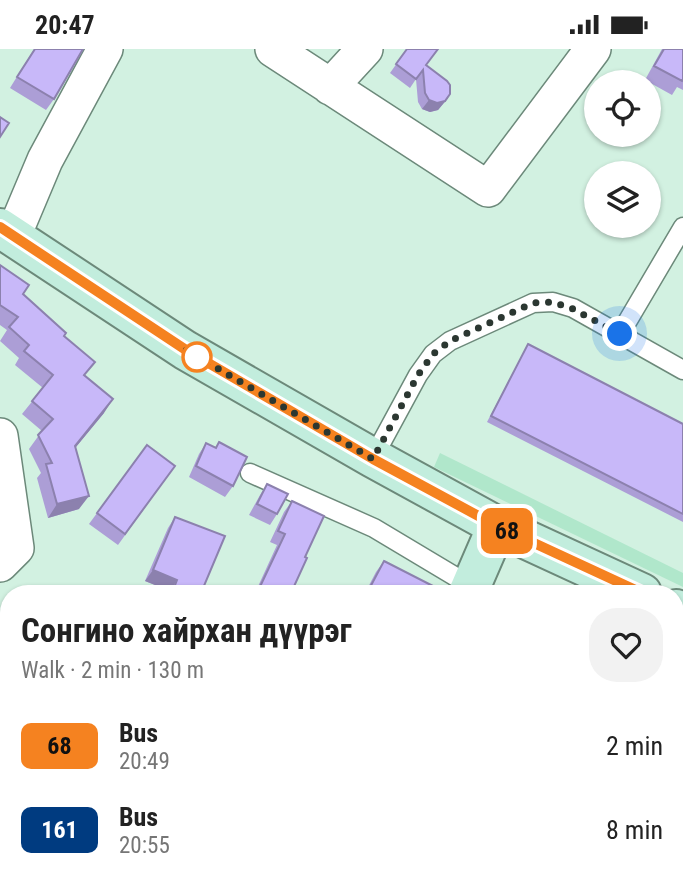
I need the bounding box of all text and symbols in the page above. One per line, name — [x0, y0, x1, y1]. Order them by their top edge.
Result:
text: 20:47 — [35, 10, 95, 40]
map controls — [584, 70, 661, 238]
button: locate — [584, 70, 661, 147]
button: layers — [584, 161, 661, 238]
your location — [602, 316, 637, 351]
unlabelled marker — [182, 342, 212, 372]
line badge: 68 — [476, 508, 538, 554]
text: 68 — [495, 517, 519, 545]
button: heart — [589, 608, 663, 682]
text: Сонгино хайрхан дүүрэг — [21, 611, 352, 650]
text: Walk · 2 min · 130 m — [21, 657, 204, 684]
text: Bus — [119, 718, 158, 748]
text: 2 min — [606, 731, 663, 761]
text: 68 — [47, 732, 72, 760]
text: 20:49 — [119, 748, 170, 775]
text: Bus — [119, 802, 158, 832]
text: 8 min — [606, 815, 663, 845]
text: 161 — [41, 816, 78, 844]
text: 20:55 — [119, 832, 170, 859]

